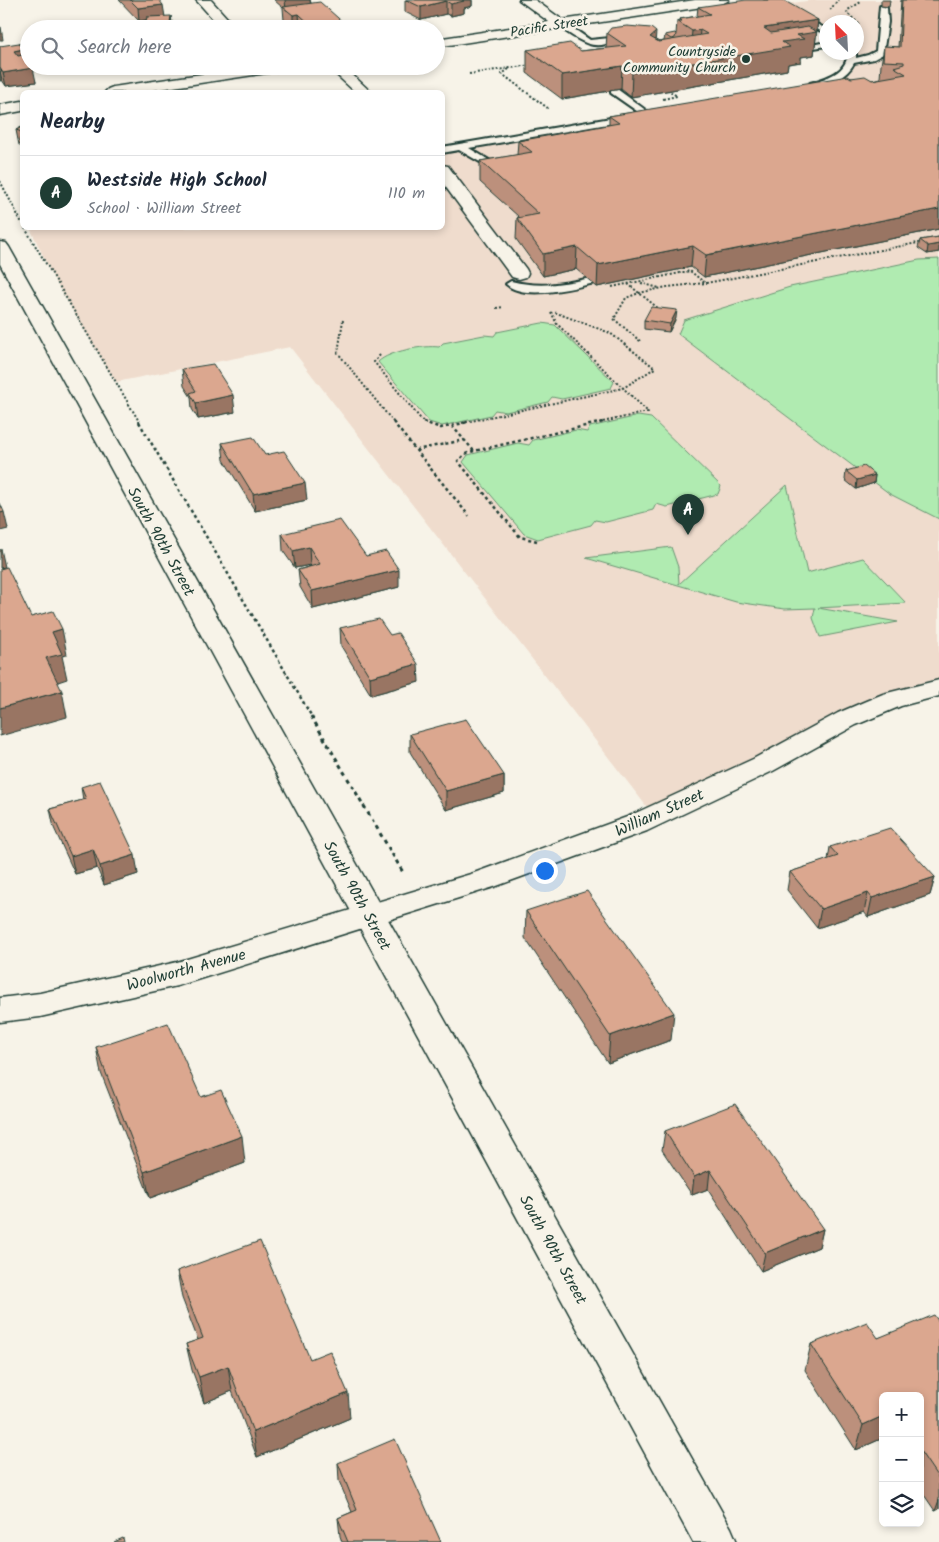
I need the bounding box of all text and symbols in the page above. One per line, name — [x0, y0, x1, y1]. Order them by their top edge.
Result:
street label: Pacific Street — [509, 10, 590, 44]
north arrow — [819, 15, 864, 60]
search box — [20, 20, 445, 75]
text: Search here — [78, 33, 172, 63]
icon: search — [38, 34, 66, 62]
place label: Countryside Community Church — [623, 41, 737, 79]
marker: Countryside Community Church — [740, 53, 752, 65]
text: Nearby — [40, 106, 105, 139]
text: Westside High School — [87, 166, 267, 196]
text: A — [51, 181, 61, 206]
text: 110 m — [388, 181, 425, 206]
text: School · William Street — [87, 196, 241, 221]
street label: South 90th Street — [120, 482, 202, 602]
pin: A — [672, 494, 704, 535]
street label: William Street — [611, 782, 709, 844]
street label: South 90th Street — [316, 836, 398, 956]
your location — [532, 858, 558, 884]
street label: Woolworth Avenue — [124, 943, 249, 998]
street label: South 90th Street — [512, 1190, 594, 1310]
map controls — [879, 1392, 924, 1527]
button: + — [879, 1392, 924, 1437]
button: − — [879, 1437, 924, 1482]
button: layers — [879, 1482, 924, 1527]

